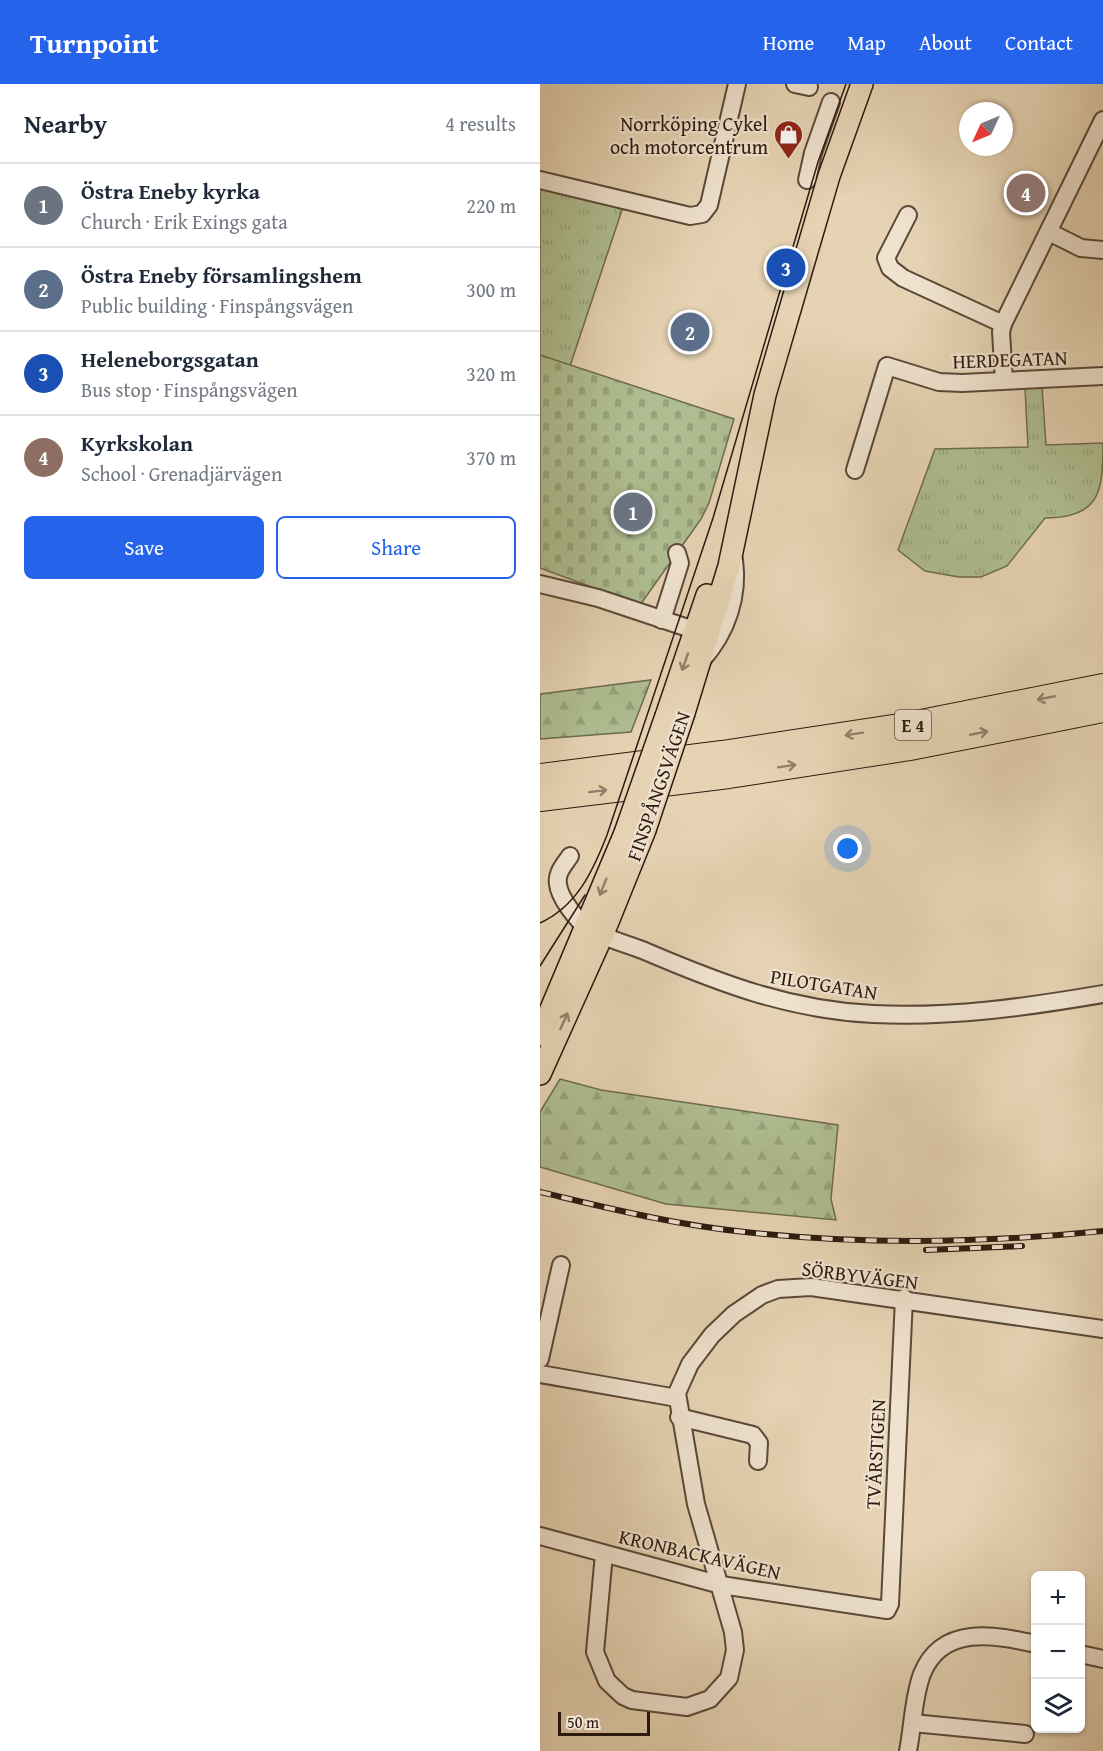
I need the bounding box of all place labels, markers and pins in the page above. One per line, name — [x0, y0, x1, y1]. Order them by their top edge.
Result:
place label: Norrköping Cykel och motorcentrum — [610, 109, 769, 161]
shop icon: Norrköping Cykel och motorcentrum — [773, 118, 805, 160]
pin: 4 — [1006, 170, 1046, 216]
pin: 3 — [766, 246, 806, 291]
pin: 2 — [670, 310, 710, 354]
pin: 1 — [614, 490, 652, 534]

